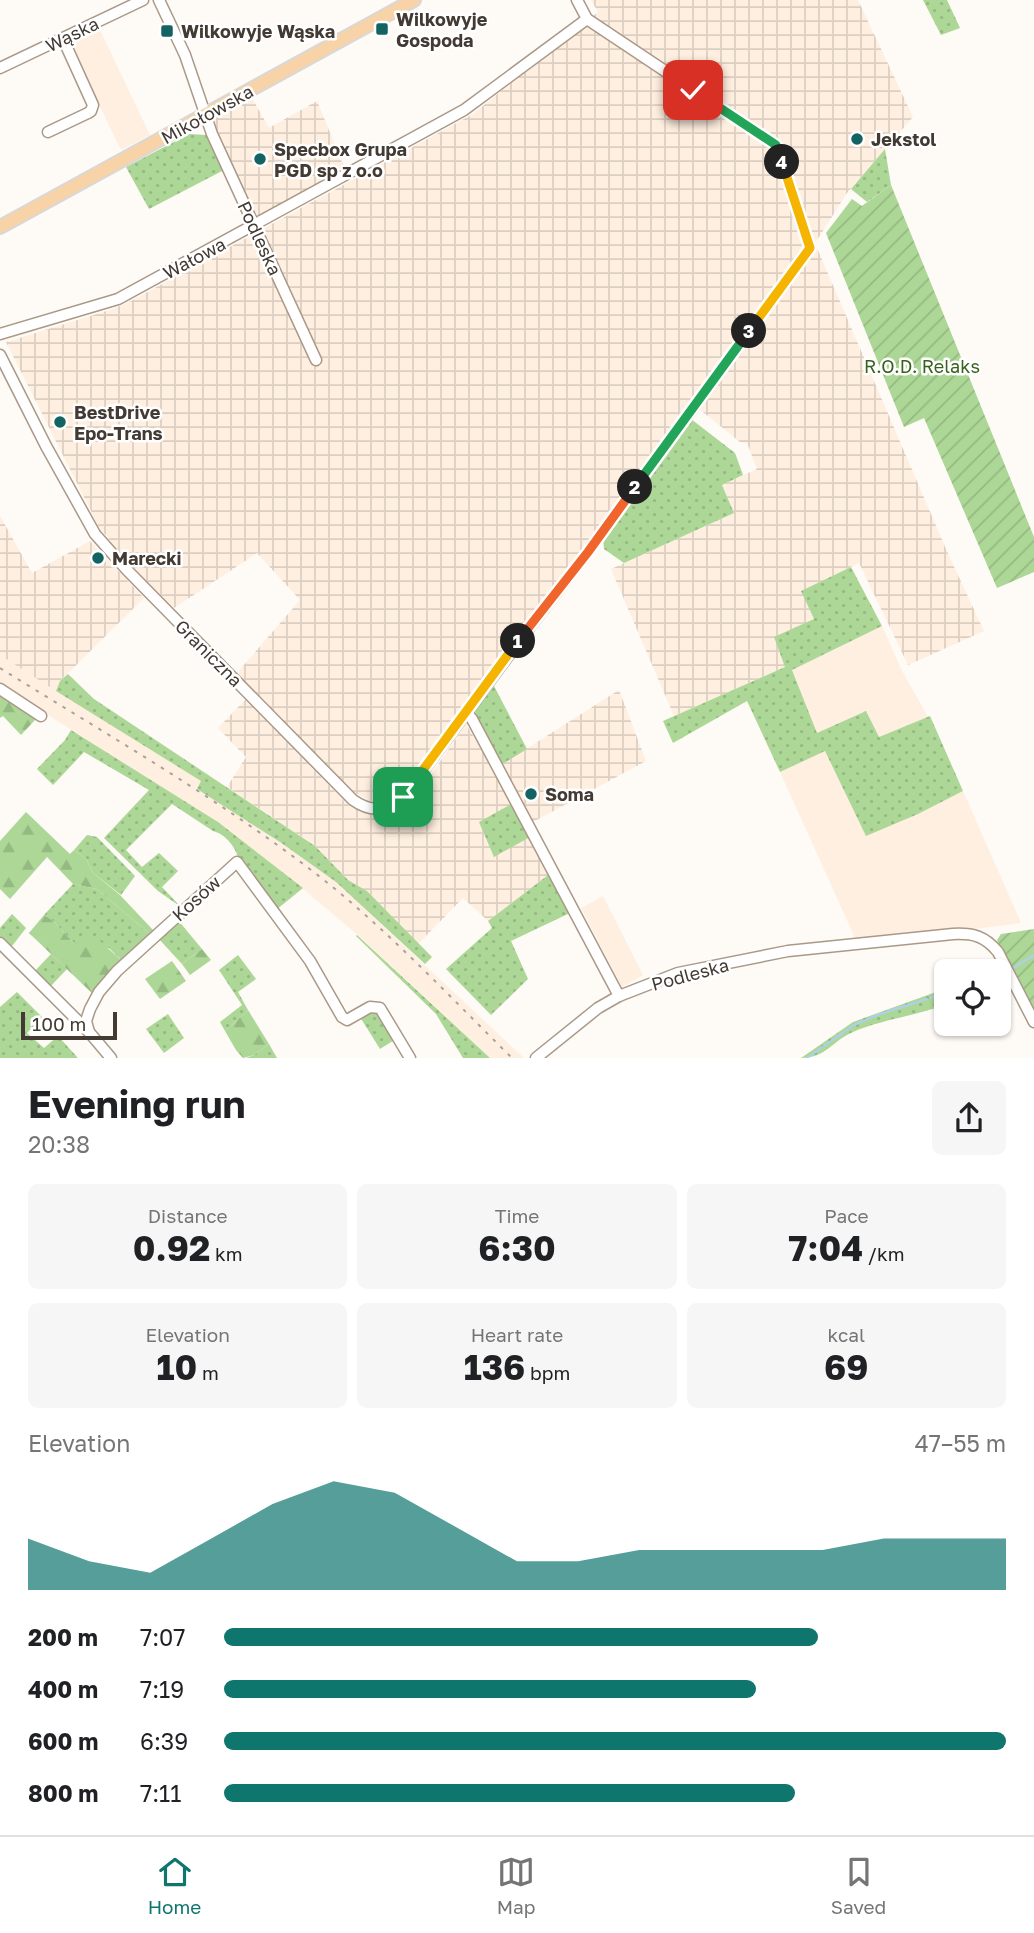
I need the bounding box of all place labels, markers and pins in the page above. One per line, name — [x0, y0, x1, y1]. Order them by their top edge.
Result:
place label: Wilkowyje Gospoda — [396, 8, 488, 51]
place label: Wilkowyje Wąska — [181, 20, 335, 42]
marker: Wilkowyje Gospoda — [374, 21, 390, 37]
marker: Wilkowyje Wąska — [159, 23, 175, 39]
pin — [663, 60, 723, 120]
place label: Jekstol — [871, 128, 936, 150]
marker: Jekstol — [849, 131, 865, 147]
place label: Specbox Grupa PGD sp z o.o — [274, 138, 407, 181]
pin: 4 — [764, 144, 800, 180]
marker: Specbox Grupa PGD sp z o.o — [252, 151, 268, 167]
pin: 3 — [732, 314, 766, 348]
place label: BestDrive Epo-Trans — [74, 401, 163, 444]
marker: BestDrive Epo-Trans — [52, 414, 68, 430]
pin: 2 — [618, 470, 652, 504]
place label: Marecki — [112, 547, 182, 569]
marker: Marecki — [90, 550, 106, 566]
pin: 1 — [500, 624, 536, 658]
pin — [373, 767, 433, 827]
place label: Soma — [545, 783, 594, 805]
marker: Soma — [523, 786, 539, 802]

